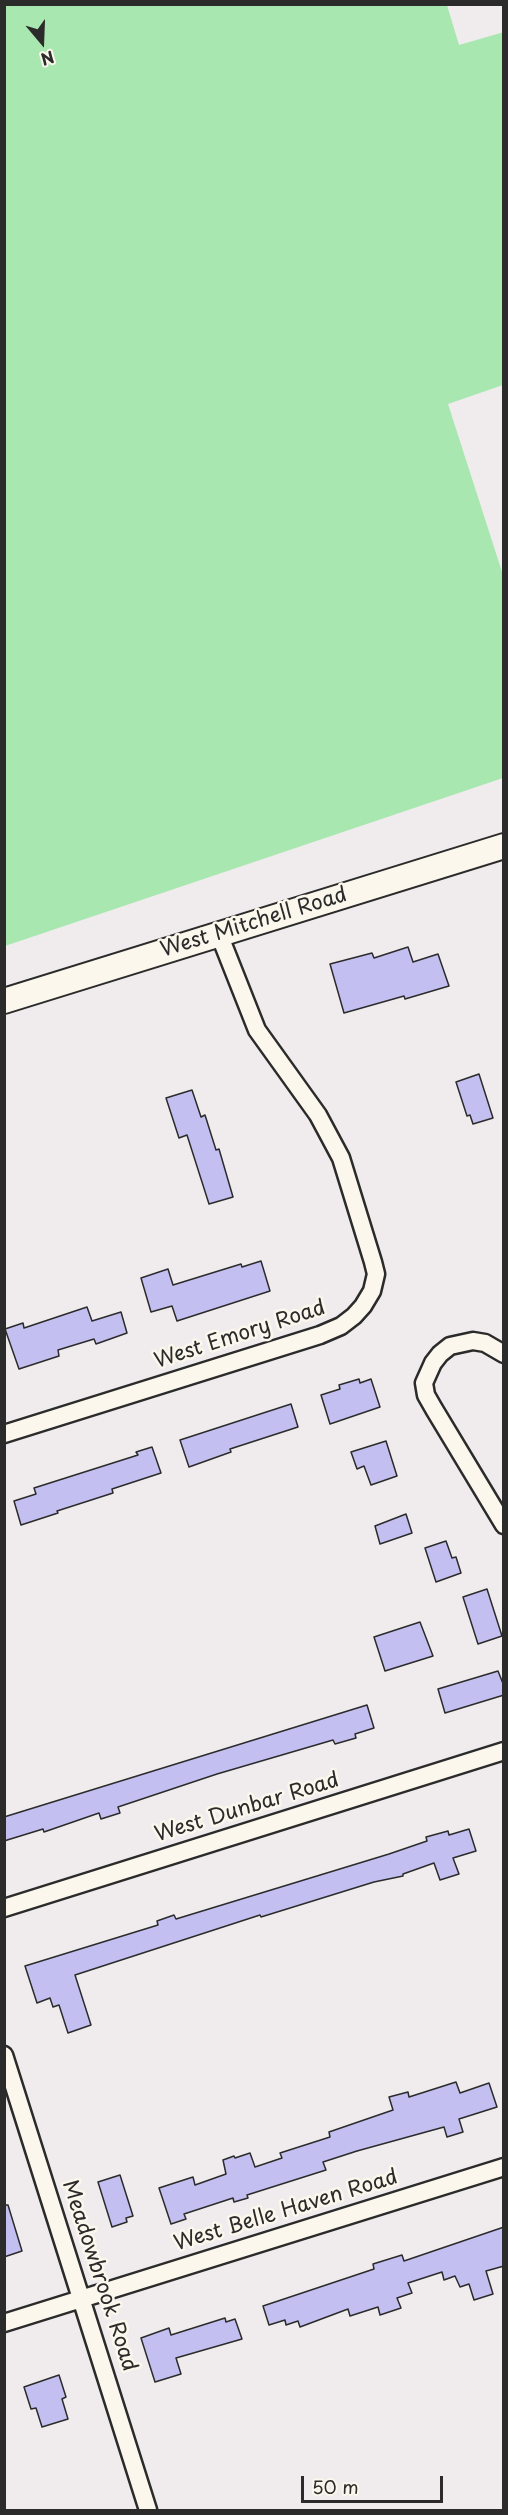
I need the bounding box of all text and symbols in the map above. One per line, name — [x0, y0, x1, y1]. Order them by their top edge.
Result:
north arrow — [12, 12, 72, 72]
text: N — [38, 46, 58, 72]
street label: West Mitchell Road — [158, 883, 350, 963]
street label: West Emory Road — [151, 1295, 329, 1375]
street label: West Dunbar Road — [152, 1768, 342, 1848]
street label: West Belle Haven Road — [171, 2165, 401, 2257]
street label: Meadowbrook Road — [56, 2177, 142, 2375]
scale bar — [304, 2464, 446, 2502]
text: 50 m — [312, 2473, 359, 2500]

